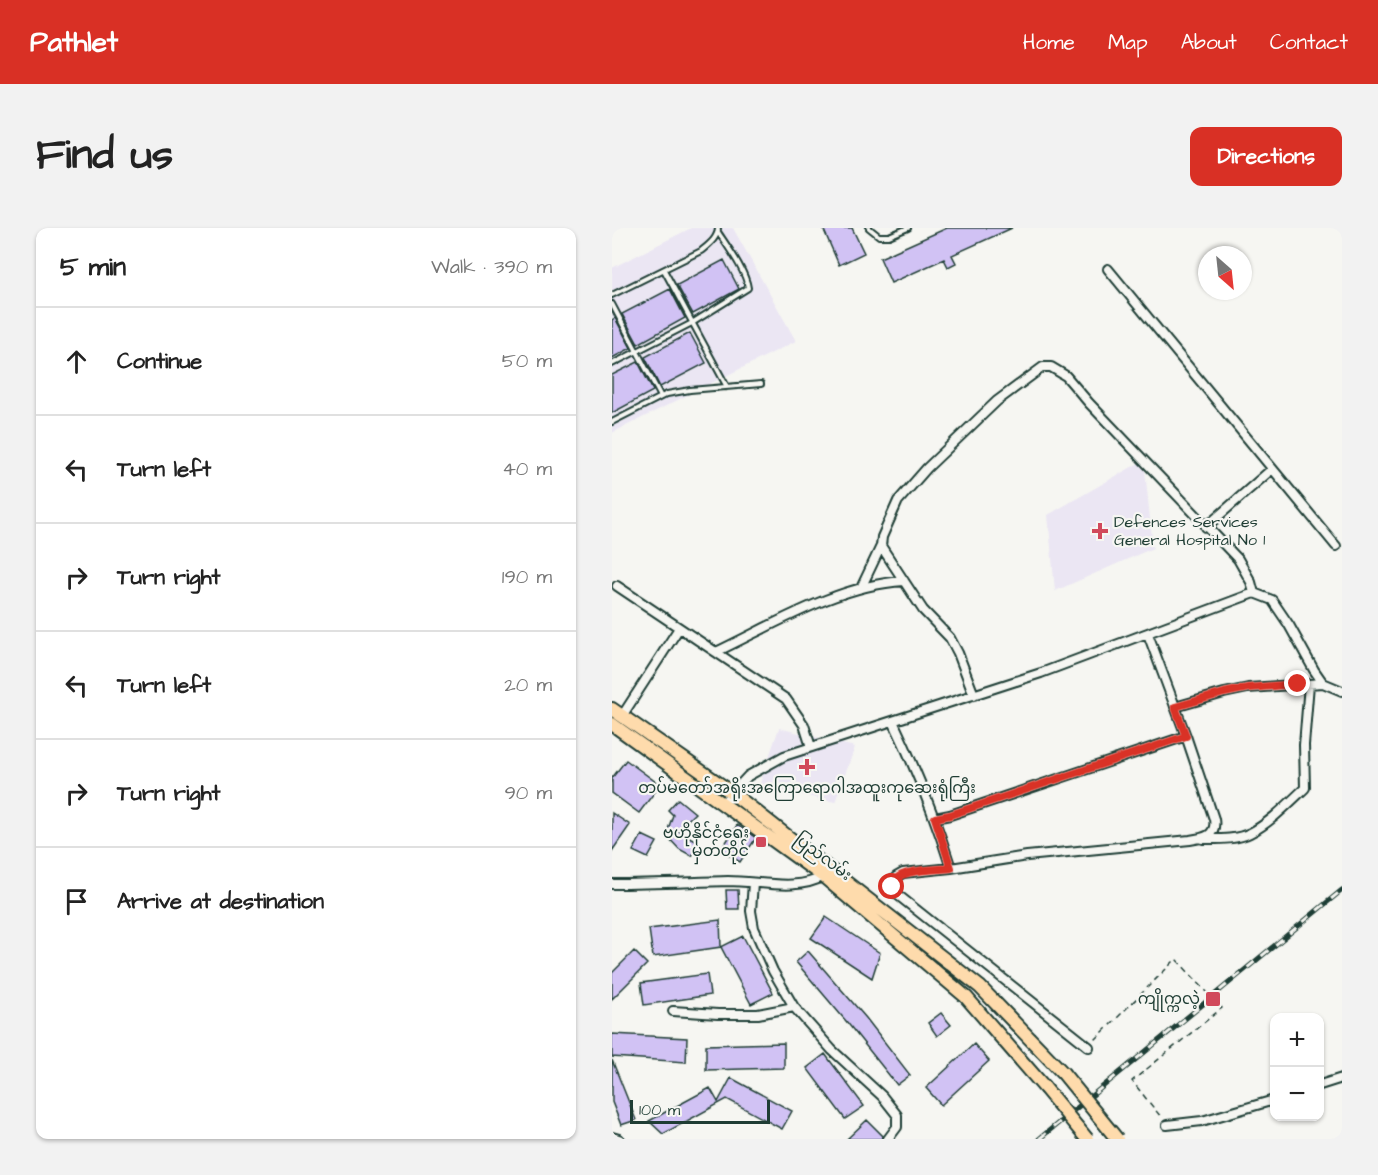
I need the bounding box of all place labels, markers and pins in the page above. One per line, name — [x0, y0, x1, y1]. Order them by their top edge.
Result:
place label: Defences Services General Hospital No 1 — [1114, 511, 1265, 551]
marker: Defences Services General Hospital No 1 — [1091, 522, 1109, 540]
marker: တပ်မတော်အရိုးအကြောရောဂါအထူးကုဆေးရုံကြီး — [798, 758, 816, 776]
place label: တပ်မတော်အရိုးအကြောရောဂါအထူးကုဆေးရုံကြီး — [638, 776, 976, 802]
place label: ဗဟိုနိုင်ငံရေး မှတ်တိုင် — [663, 821, 749, 865]
marker: ဗဟိုနိုင်ငံရေး မှတ်တိုင် — [754, 835, 768, 849]
place label: ကျိုက္ကလဲ့ — [1138, 988, 1200, 1012]
marker: ကျိုက္ကလဲ့ — [1204, 990, 1222, 1008]

